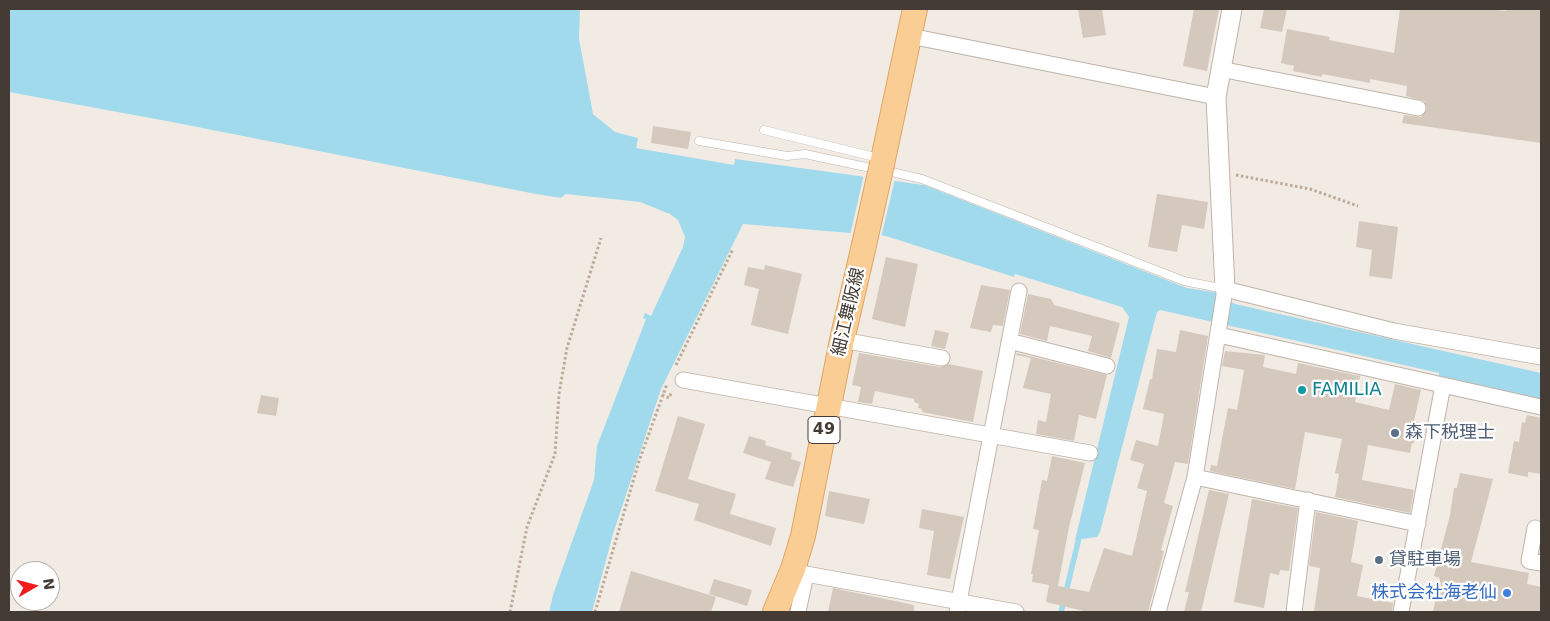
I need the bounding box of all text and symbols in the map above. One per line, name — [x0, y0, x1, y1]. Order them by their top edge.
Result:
street label: 細江舞阪線 — [828, 266, 870, 358]
place label: FAMILIA — [1312, 379, 1382, 401]
marker: FAMILIA — [1296, 384, 1308, 396]
road number: 49 — [808, 416, 840, 444]
place label: 森下税理士 — [1405, 422, 1495, 444]
marker: 森下税理士 — [1389, 427, 1401, 439]
place label: 貸駐車場 — [1389, 549, 1461, 571]
marker: 貸駐車場 — [1373, 554, 1385, 566]
north arrow — [10, 561, 60, 611]
text: N — [40, 577, 58, 591]
place label: 株式会社海老仙 — [1371, 582, 1497, 604]
marker: 株式会社海老仙 — [1501, 587, 1513, 599]

